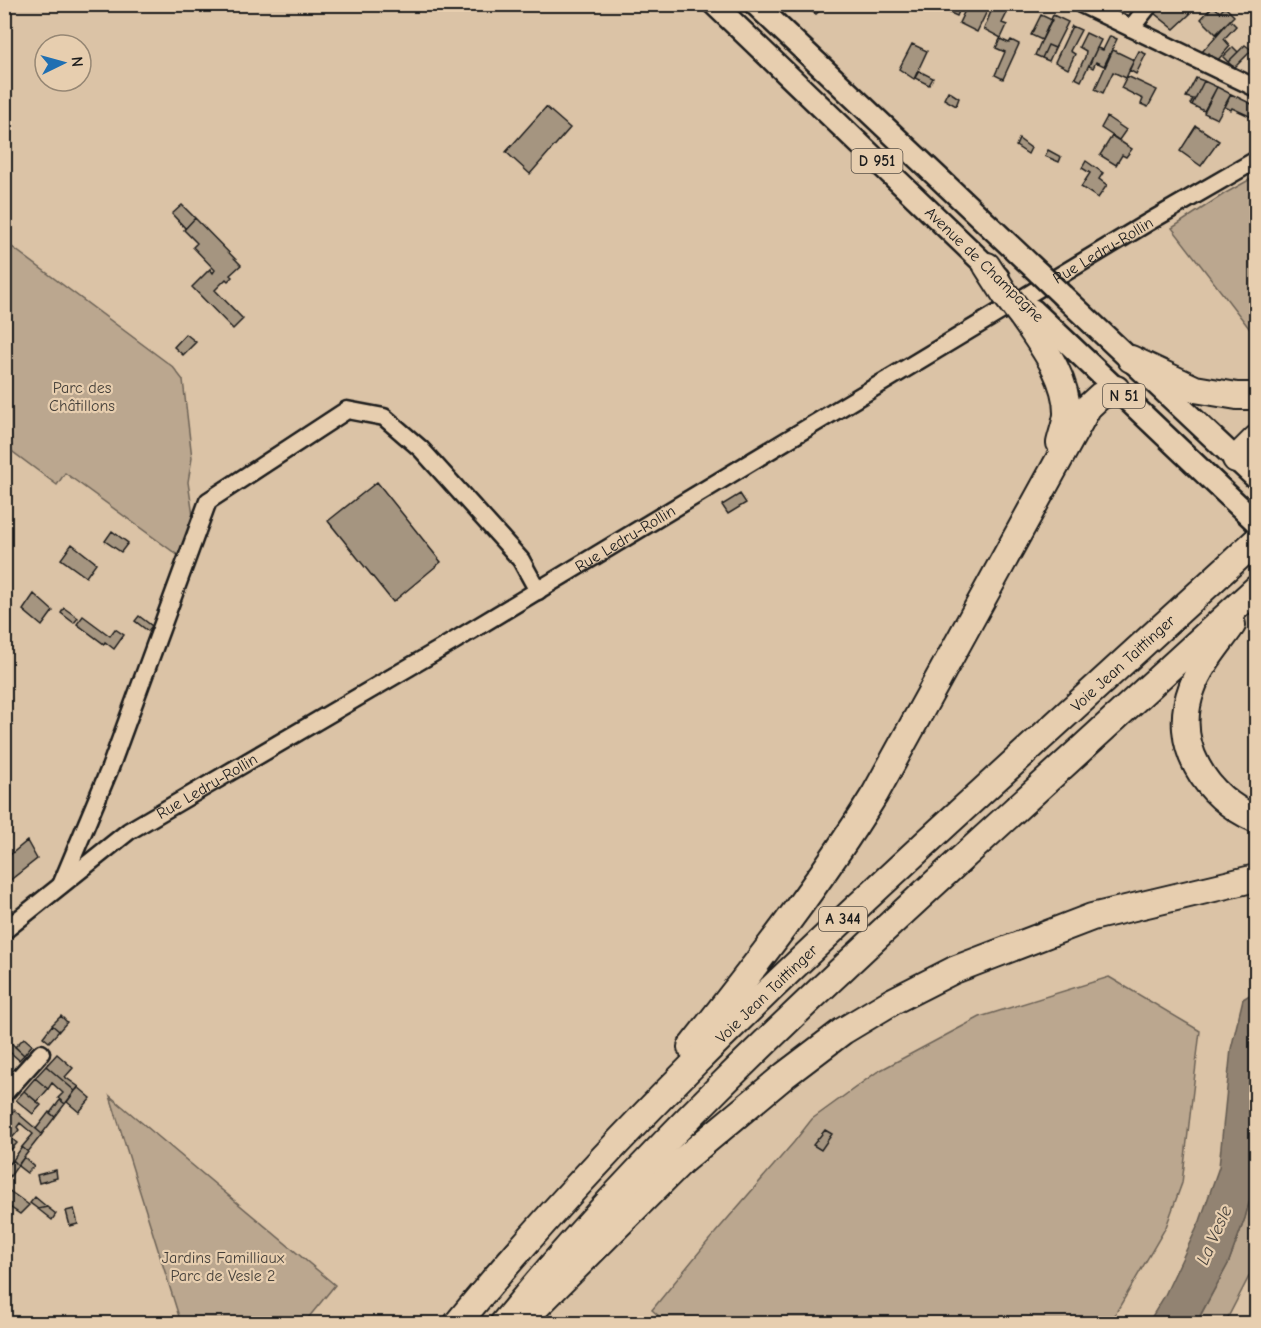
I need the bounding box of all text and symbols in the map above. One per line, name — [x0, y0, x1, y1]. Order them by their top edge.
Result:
north arrow — [33, 33, 93, 93]
text: N — [68, 56, 86, 68]
road number: D 951 — [852, 149, 902, 173]
street label: Avenue de Champagne — [921, 203, 1047, 326]
street label: Rue Ledru-Rollin — [1050, 214, 1156, 288]
park label: Parc des Châtillons — [49, 379, 115, 415]
road number: N 51 — [1103, 384, 1145, 408]
street label: Rue Ledru-Rollin — [572, 502, 679, 576]
street label: Voie Jean Taittinger — [1068, 611, 1179, 715]
street label: Rue Ledru-Rollin — [154, 750, 261, 823]
road number: A 344 — [819, 907, 867, 931]
street label: Voie Jean Taittinger — [712, 941, 822, 1047]
water label: La Vesle — [1192, 1202, 1237, 1268]
park label: Jardins Familliaux Parc de Vesle 2 — [162, 1249, 285, 1285]

